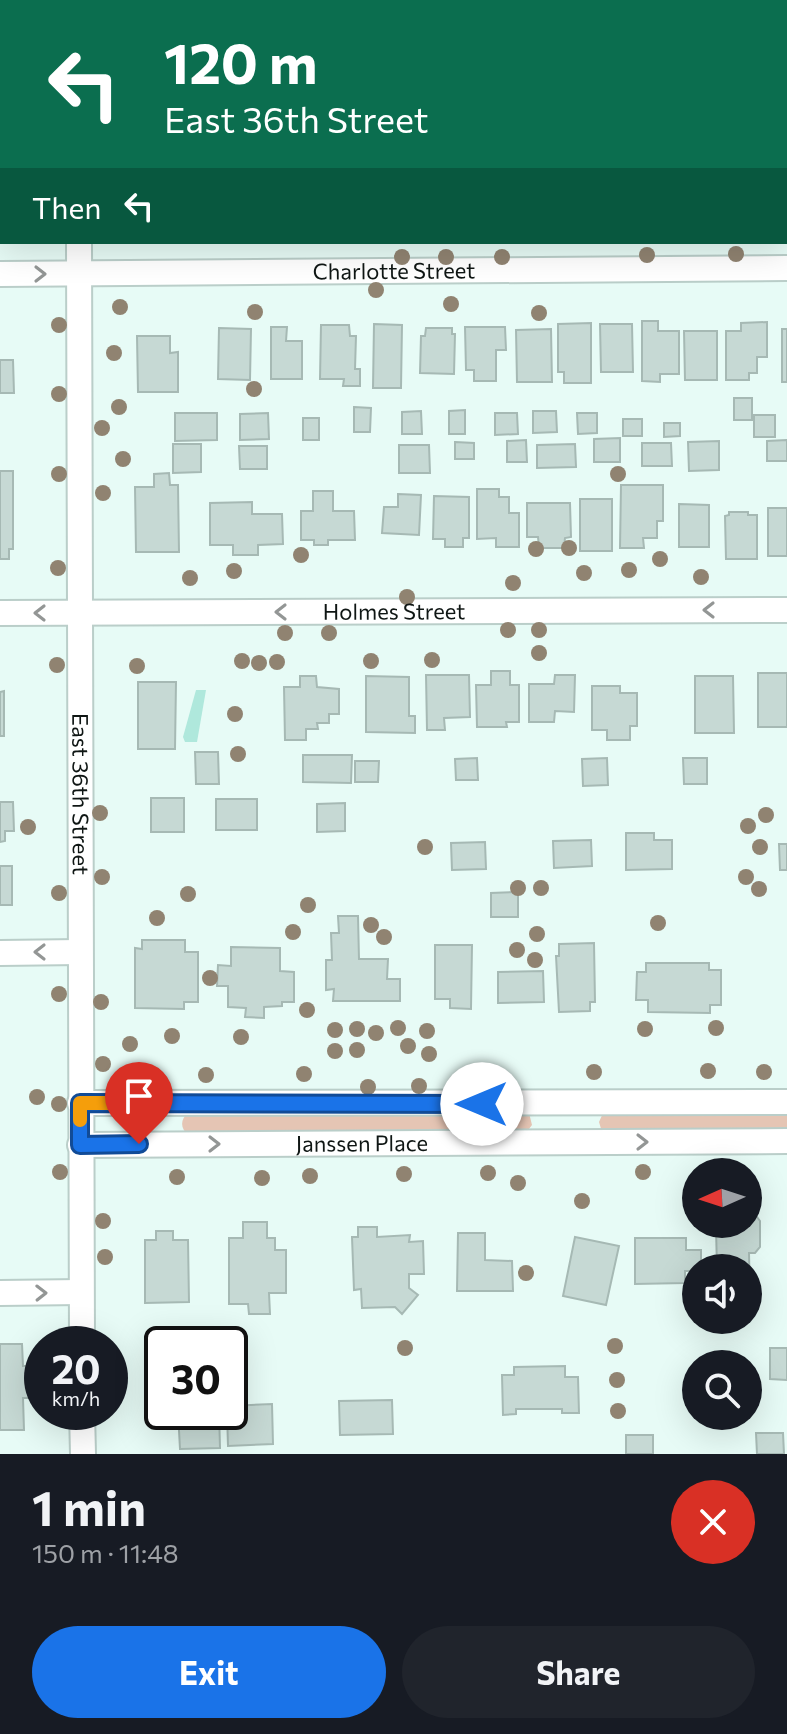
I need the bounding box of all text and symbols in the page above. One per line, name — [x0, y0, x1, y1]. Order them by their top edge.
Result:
text: 120 m — [164, 27, 318, 96]
icon: left — [32, 32, 136, 136]
text: East 36th Street — [164, 96, 429, 140]
icon: left — [117, 184, 161, 228]
text: Then — [32, 188, 101, 225]
street label: Charlotte Street — [313, 256, 475, 285]
one-way arrow — [34, 265, 47, 283]
street label: Holmes Street — [323, 597, 465, 625]
one-way arrow — [702, 601, 715, 619]
one-way arrow — [274, 603, 287, 621]
one-way arrow — [33, 604, 46, 622]
street label: East 36th Street — [67, 713, 95, 875]
one-way arrow — [33, 943, 46, 961]
pin — [105, 1062, 173, 1144]
position arrow — [440, 1062, 524, 1146]
icon: arrive — [117, 1074, 161, 1118]
street label: Janssen Place — [296, 1129, 428, 1157]
one-way arrow — [636, 1134, 649, 1151]
one-way arrow — [208, 1135, 221, 1153]
north arrow — [682, 1158, 762, 1238]
map controls — [682, 1158, 762, 1430]
button: sound — [682, 1254, 762, 1334]
one-way arrow — [35, 1284, 48, 1301]
speed limit sign: 30 — [144, 1326, 248, 1430]
text: 20 — [51, 1343, 101, 1392]
button: search — [682, 1350, 762, 1430]
text: km/h — [52, 1386, 100, 1410]
text: 1 min — [32, 1477, 146, 1536]
button: close — [671, 1480, 755, 1564]
text: 150 m · 11:48 — [32, 1537, 179, 1568]
button: Exit — [32, 1626, 386, 1718]
button: Share — [402, 1626, 755, 1718]

